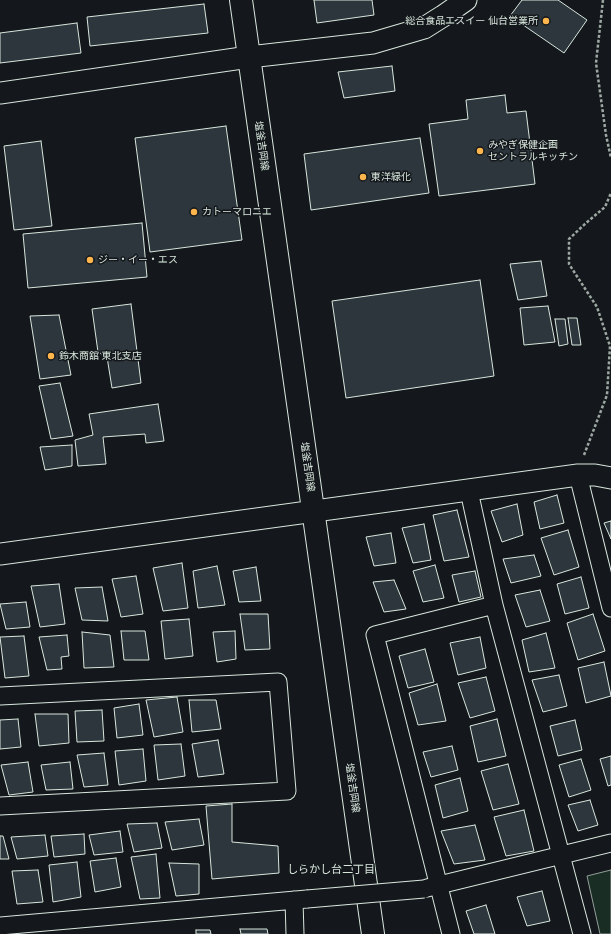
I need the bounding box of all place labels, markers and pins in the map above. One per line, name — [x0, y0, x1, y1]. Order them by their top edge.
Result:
place label: 総合食品エスイー 仙台営業所 — [405, 15, 538, 27]
marker: 総合食品エスイー 仙台営業所 — [541, 16, 551, 26]
place label: みやぎ保健企画 セントラルキッチン — [488, 139, 578, 162]
marker: みやぎ保健企画 セントラルキッチン — [475, 146, 485, 156]
place label: 東洋緑化 — [371, 171, 411, 183]
marker: 東洋緑化 — [358, 172, 368, 182]
place label: カトーマロニエ — [202, 206, 272, 218]
marker: カトーマロニエ — [189, 207, 199, 217]
place label: ジー・イー・エス — [98, 254, 178, 266]
marker: ジー・イー・エス — [85, 255, 95, 265]
place label: 鈴木商舘 東北支店 — [59, 350, 142, 362]
marker: 鈴木商舘 東北支店 — [46, 351, 56, 361]

